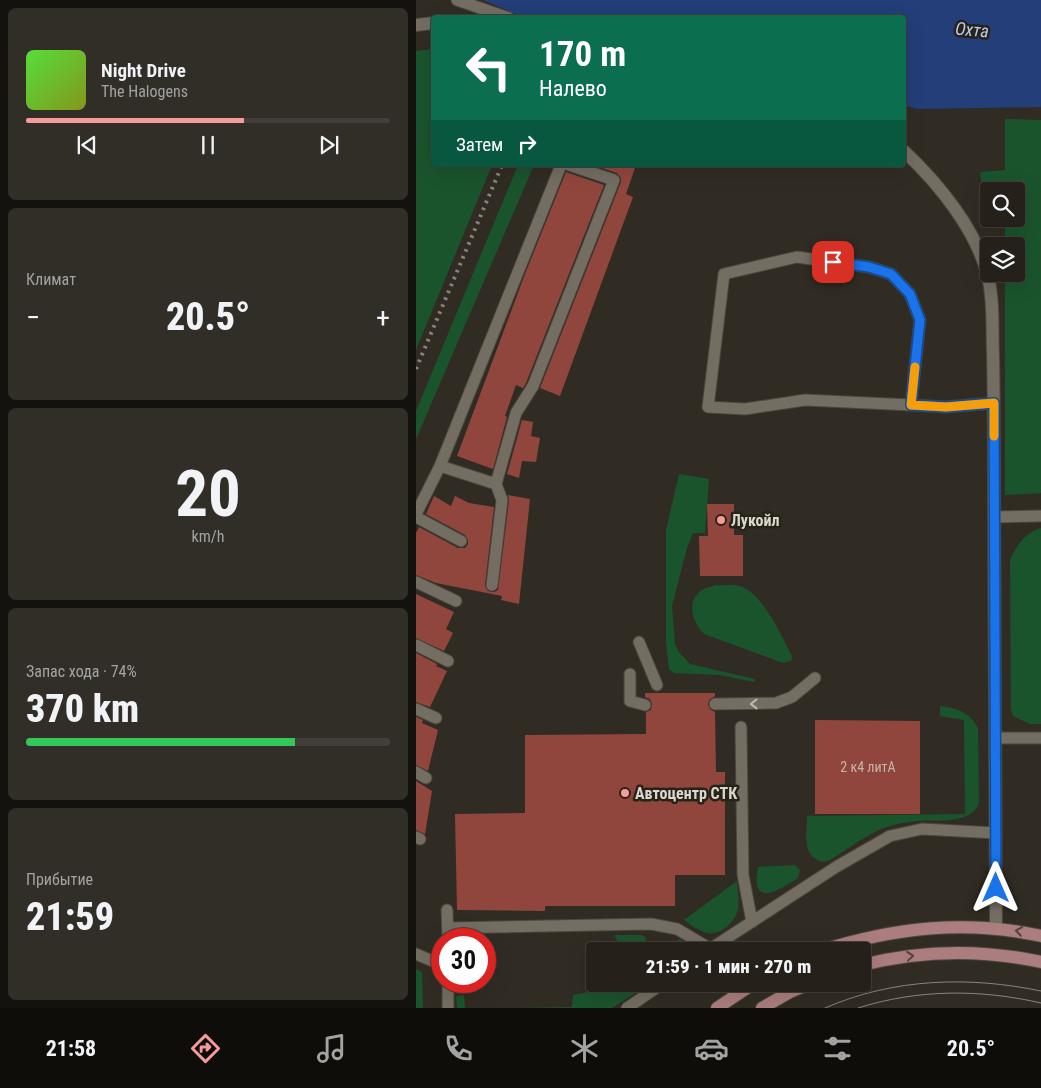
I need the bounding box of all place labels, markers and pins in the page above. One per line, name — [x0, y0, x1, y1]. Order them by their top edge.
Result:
pin — [812, 241, 854, 283]
place label: Лукойл — [731, 511, 780, 530]
marker: Лукойл — [715, 514, 727, 526]
place label: Автоцентр СТК — [635, 784, 738, 803]
marker: Автоцентр СТК — [619, 787, 631, 799]

